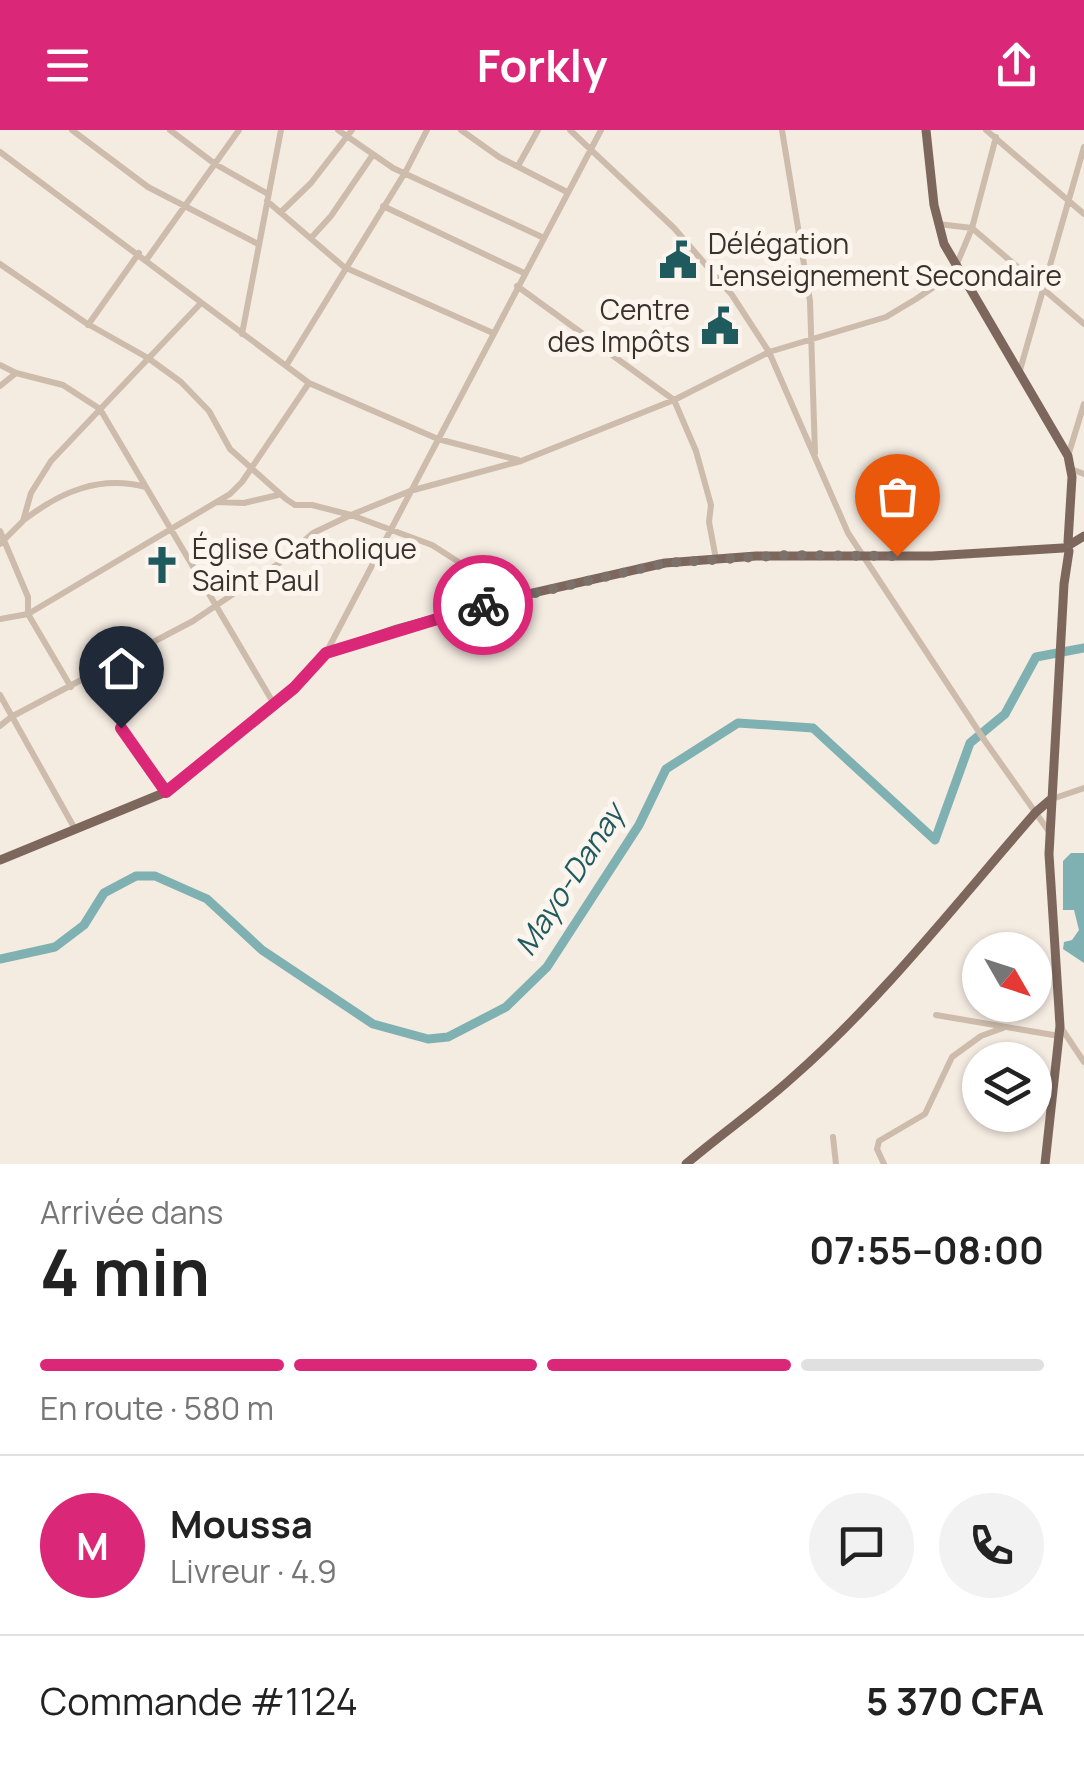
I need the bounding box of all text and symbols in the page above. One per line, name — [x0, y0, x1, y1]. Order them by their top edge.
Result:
text: Forkly — [477, 34, 607, 96]
icon: menu — [40, 38, 95, 93]
icon: share — [989, 38, 1044, 93]
place label: Délégation L'enseignement Secondaire — [708, 224, 1062, 294]
public building icon: Délégation L'enseignement Secondaire — [657, 239, 699, 281]
place label: Centre des Impôts — [547, 290, 690, 360]
public building icon: Centre des Impôts — [699, 305, 741, 347]
pin — [855, 454, 940, 557]
icon: bag — [870, 469, 925, 524]
place label: Église Catholique Saint Paul — [192, 529, 417, 599]
church icon: Église Catholique Saint Paul — [141, 544, 183, 586]
courier — [433, 555, 533, 655]
icon: bike — [456, 578, 511, 633]
pin — [79, 626, 164, 729]
icon: home — [94, 641, 149, 696]
water label: Mayo-Danay — [504, 792, 635, 963]
north arrow — [962, 932, 1052, 1022]
map controls — [962, 932, 1052, 1132]
button: layers — [962, 1042, 1052, 1132]
text: Arrivée dans — [40, 1190, 223, 1234]
text: 07:55–08:00 — [809, 1223, 1044, 1275]
text: 4 min — [40, 1227, 210, 1316]
text: En route · 580 m — [40, 1386, 274, 1430]
button: chat — [809, 1493, 914, 1598]
button: phone — [939, 1493, 1044, 1598]
text: Moussa — [170, 1497, 313, 1549]
text: M — [76, 1519, 109, 1571]
text: Livreur · 4.9 — [170, 1549, 337, 1593]
text: Commande #1124 — [40, 1674, 358, 1726]
text: 5 370 CFA — [866, 1674, 1044, 1726]

